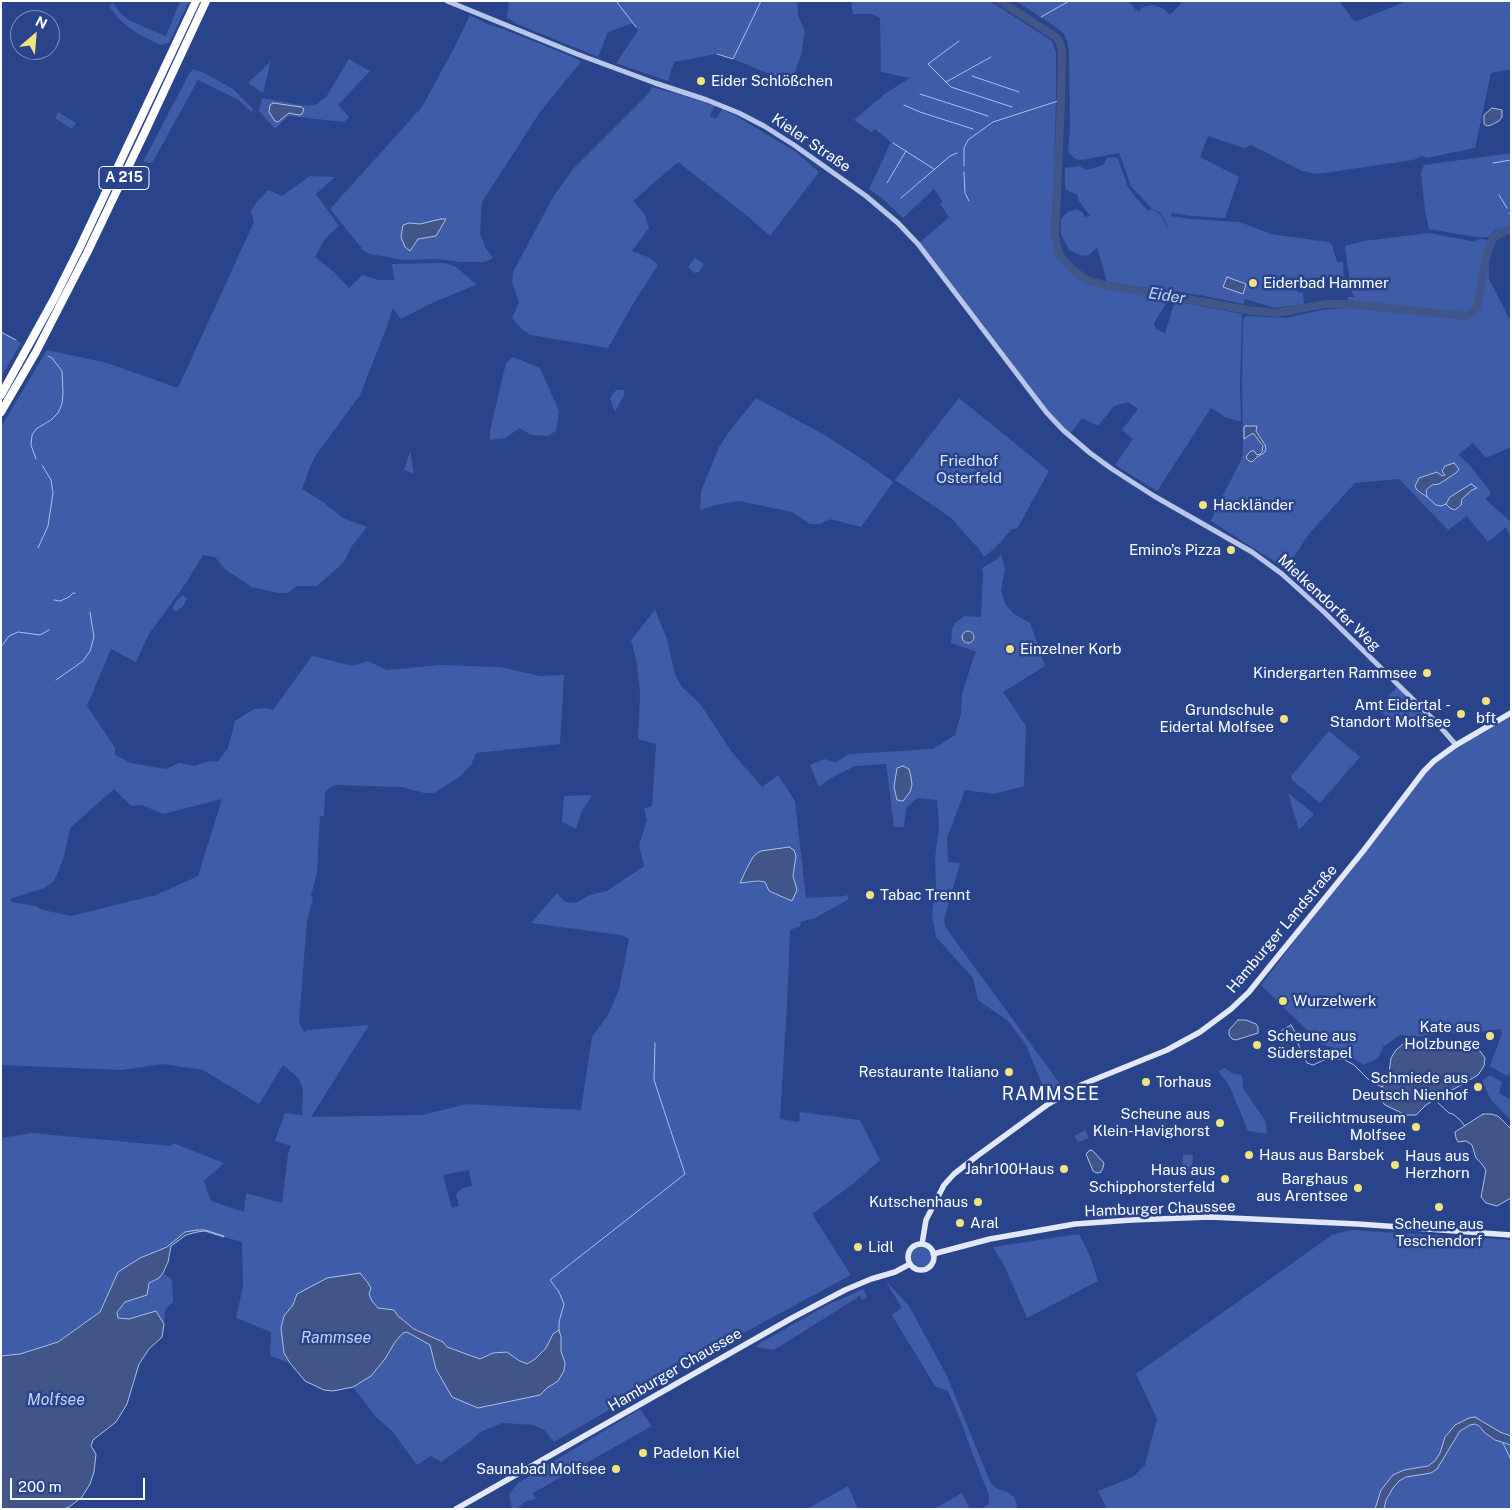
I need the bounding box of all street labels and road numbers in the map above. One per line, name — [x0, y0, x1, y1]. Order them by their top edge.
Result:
street label: Kieler Straße — [768, 110, 854, 176]
road number: A 215 — [99, 167, 149, 190]
street label: Mielkendorfer Weg — [1274, 551, 1384, 655]
street label: Hamburger Landstraße — [1223, 861, 1341, 997]
street label: Hamburger Chaussee — [1084, 1197, 1236, 1221]
street label: Hamburger Chaussee — [605, 1324, 745, 1416]

